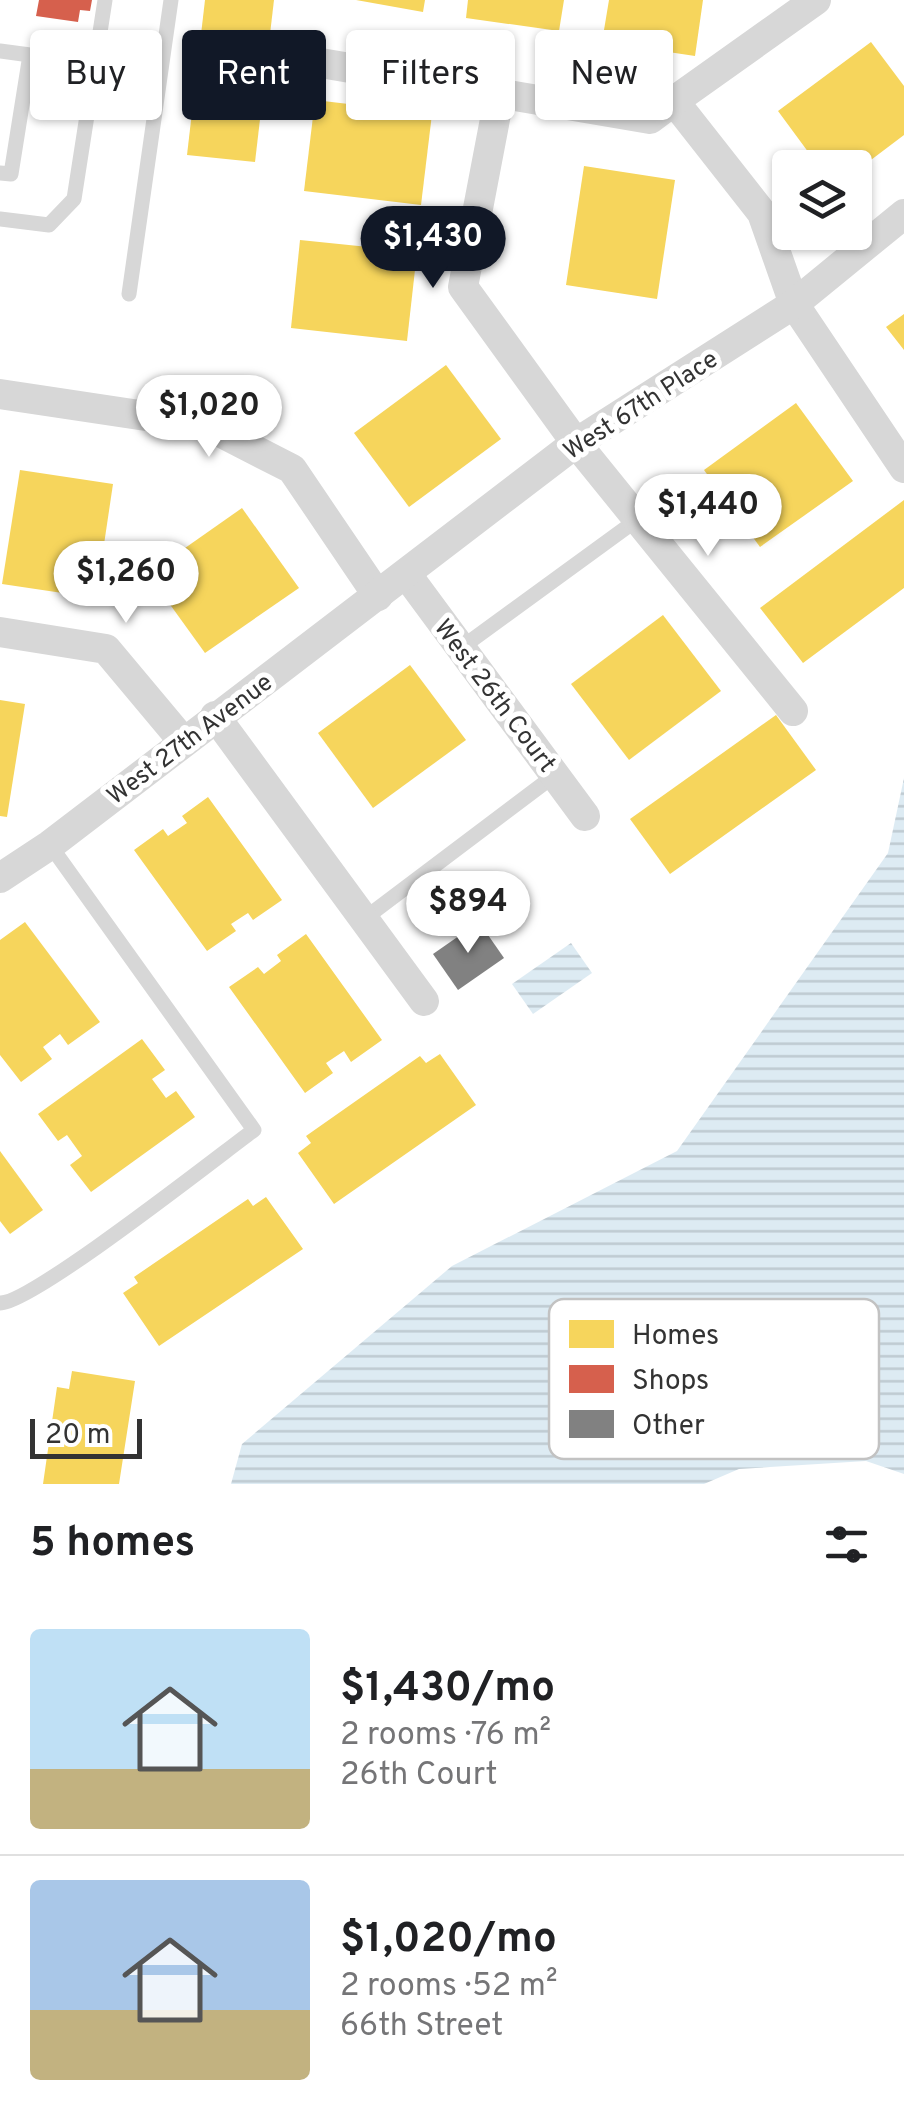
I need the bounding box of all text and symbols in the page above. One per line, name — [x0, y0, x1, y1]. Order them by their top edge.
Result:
chip: Buy — [30, 30, 162, 120]
chip: Rent — [182, 30, 326, 120]
chip: Filters — [346, 30, 515, 120]
chip: New — [535, 30, 673, 120]
map controls — [772, 150, 872, 250]
button: layers — [772, 150, 872, 250]
pin: $1,430 — [352, 206, 514, 291]
text: $1,430 — [383, 218, 483, 258]
street label: West 67th Place — [558, 345, 725, 468]
pin: $1,020 — [128, 375, 290, 460]
text: $1,020 — [158, 387, 260, 427]
pin: $1,440 — [627, 474, 789, 559]
text: $1,440 — [657, 486, 759, 526]
pin: $1,260 — [45, 541, 207, 626]
text: $1,260 — [76, 553, 176, 593]
street label: West 26th Court — [426, 614, 562, 780]
street label: West 27th Avenue — [102, 668, 280, 813]
pin: $894 — [409, 871, 527, 956]
text: $894 — [428, 883, 508, 923]
legend — [549, 1299, 879, 1459]
text: Homes — [632, 1319, 719, 1355]
text: Shops — [632, 1364, 709, 1400]
text: Other — [632, 1409, 705, 1445]
scale bar — [30, 1414, 142, 1458]
text: 20 m — [45, 1418, 110, 1454]
icon: filters — [819, 1517, 874, 1572]
text: 5 homes — [30, 1518, 195, 1571]
text: $1,430/mo — [340, 1663, 555, 1716]
icon: home — [110, 1669, 230, 1789]
text: 2 rooms · 76 m² — [340, 1716, 551, 1756]
text: 26th Court — [340, 1756, 498, 1796]
text: $1,020/mo — [340, 1914, 557, 1967]
icon: home — [110, 1920, 230, 2040]
text: 2 rooms · 52 m² — [340, 1967, 557, 2007]
text: 66th Street — [340, 2007, 503, 2047]

